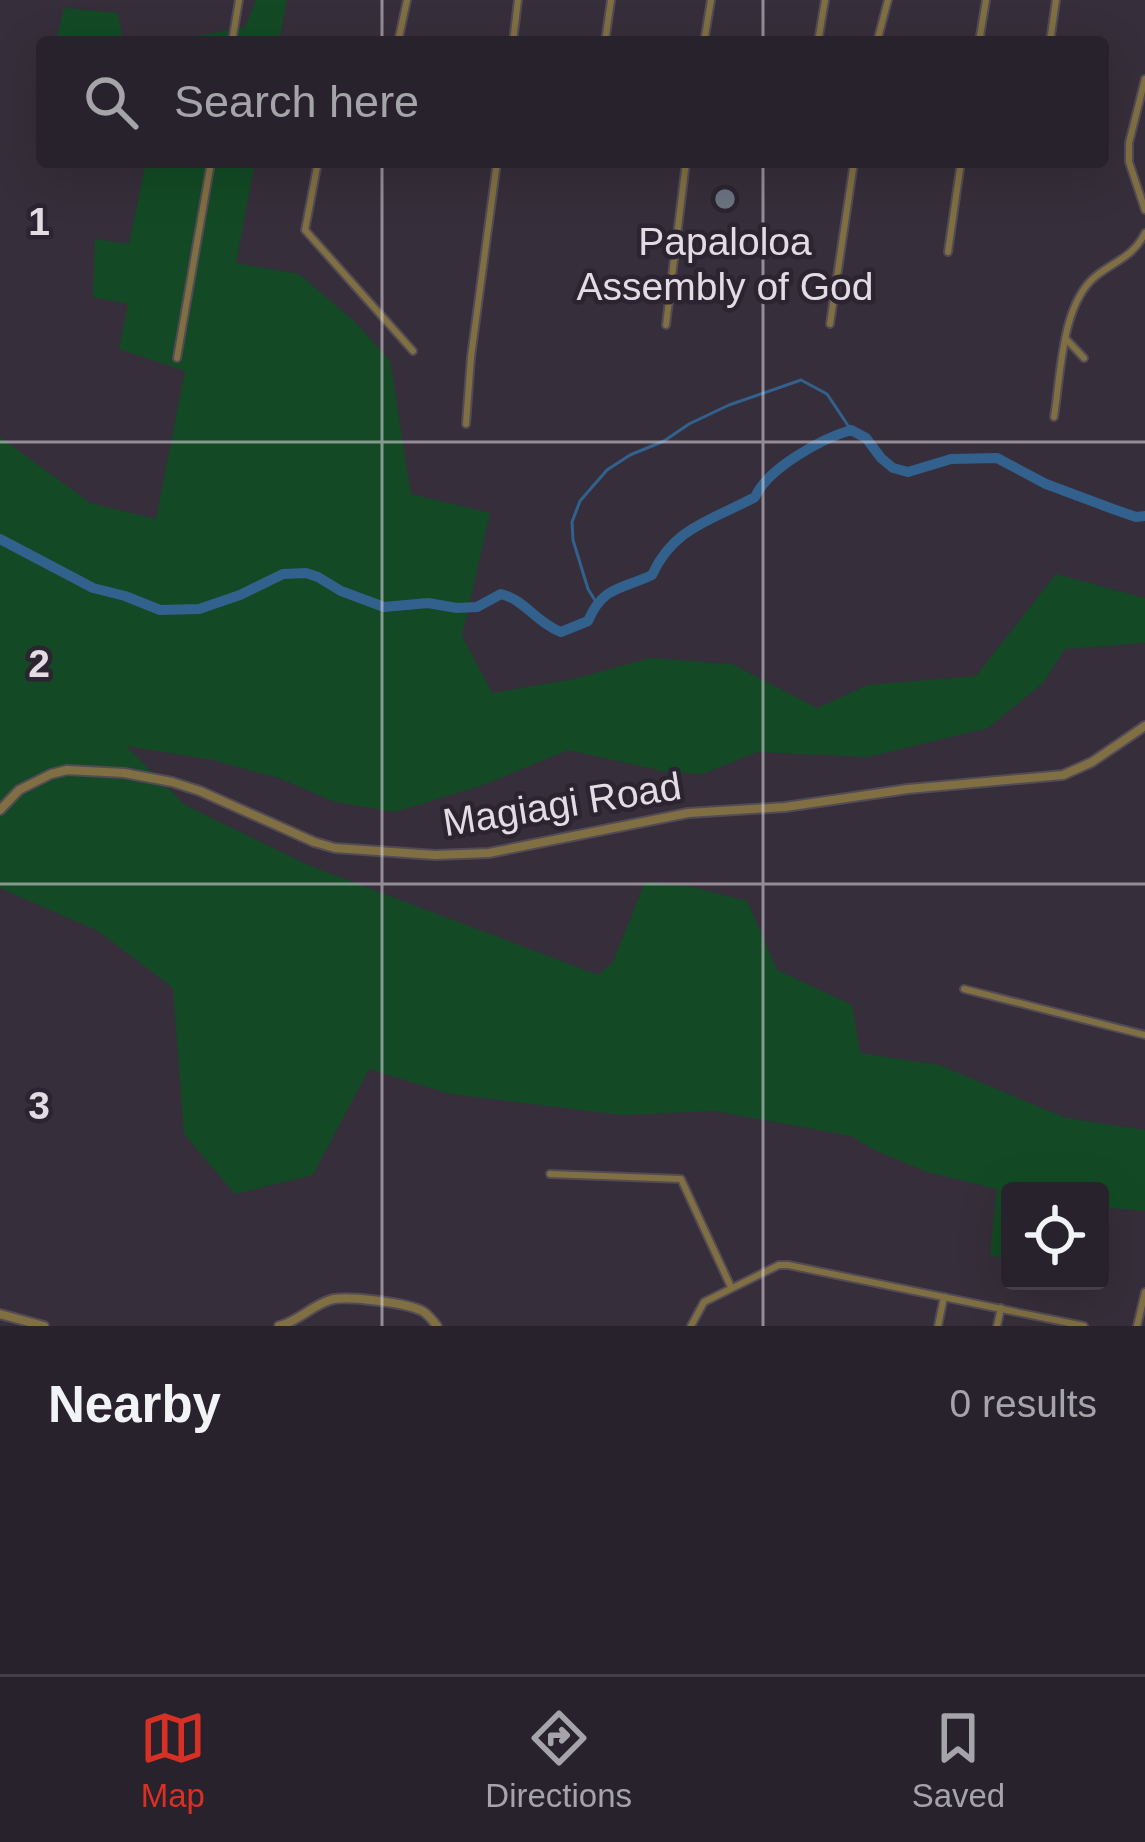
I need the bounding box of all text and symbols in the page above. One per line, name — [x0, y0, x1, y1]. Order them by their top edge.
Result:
search box — [36, 36, 1109, 168]
icon: search — [78, 69, 144, 135]
text: Search here — [174, 76, 419, 127]
marker: Papaloloa Assembly of God — [712, 186, 738, 212]
text: 1 — [28, 200, 50, 243]
place label: Papaloloa Assembly of God — [577, 220, 873, 308]
text: 2 — [28, 642, 50, 685]
street label: Magiagi Road — [440, 764, 684, 844]
text: 3 — [28, 1084, 50, 1127]
map controls — [1001, 1182, 1109, 1290]
button: locate — [1001, 1182, 1109, 1290]
text: Nearby — [48, 1376, 221, 1433]
text: 0 results — [950, 1382, 1097, 1425]
tab: Map — [140, 1705, 206, 1815]
tab: Directions — [485, 1705, 632, 1815]
tab: Saved — [912, 1705, 1005, 1815]

